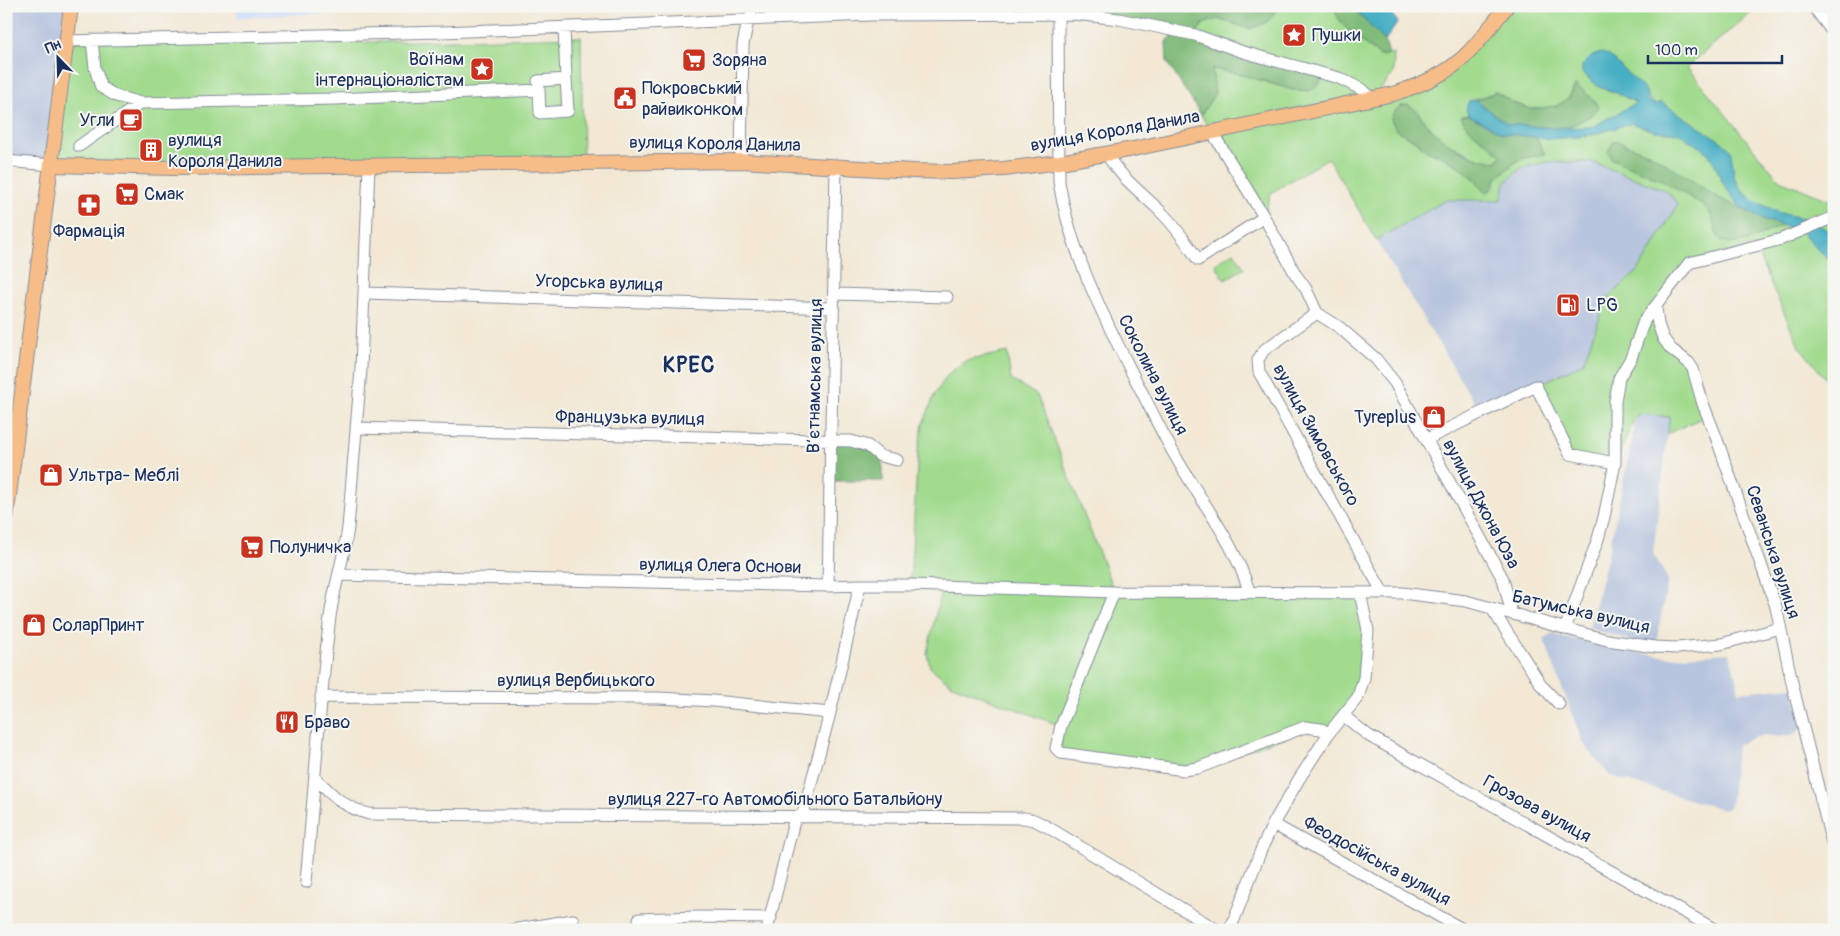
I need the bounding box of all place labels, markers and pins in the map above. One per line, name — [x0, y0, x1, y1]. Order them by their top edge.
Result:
place icon: Пушки — [1281, 22, 1307, 48]
place label: Пушки — [1312, 24, 1361, 47]
supermarket icon: Зоряна — [681, 47, 707, 73]
place label: Воїнам інтернаціоналістам — [316, 48, 464, 92]
place label: Зоряна — [712, 49, 767, 72]
place icon: Воїнам інтернаціоналістам — [469, 56, 495, 82]
place label: Покровський райвиконком — [642, 77, 743, 121]
public building icon: Покровський райвиконком — [612, 85, 638, 111]
cafe icon: Угли — [118, 107, 144, 133]
place label: Угли — [80, 109, 114, 132]
place label: вулиця Короля Данила — [168, 129, 282, 173]
building icon: вулиця Короля Данила — [138, 137, 164, 163]
supermarket icon: Смак — [114, 181, 140, 207]
place label: Смак — [144, 183, 185, 206]
pharmacy icon: Фармація — [76, 192, 102, 218]
place label: Фармація — [53, 220, 125, 243]
fuel station icon: LPG — [1555, 292, 1581, 318]
place label: LPG — [1586, 294, 1618, 317]
shop icon: Tyreplus — [1421, 404, 1447, 430]
place label: Tyreplus — [1354, 406, 1416, 429]
shop icon: Ультра- Меблі — [38, 462, 64, 488]
place label: Ультра- Меблі — [68, 464, 179, 487]
supermarket icon: Полуничка — [239, 534, 265, 560]
place label: Полуничка — [270, 536, 351, 559]
shop icon: СоларПринт — [21, 612, 47, 638]
place label: СоларПринт — [52, 614, 144, 637]
restaurant icon: Браво — [274, 709, 300, 735]
place label: Браво — [304, 711, 351, 734]

